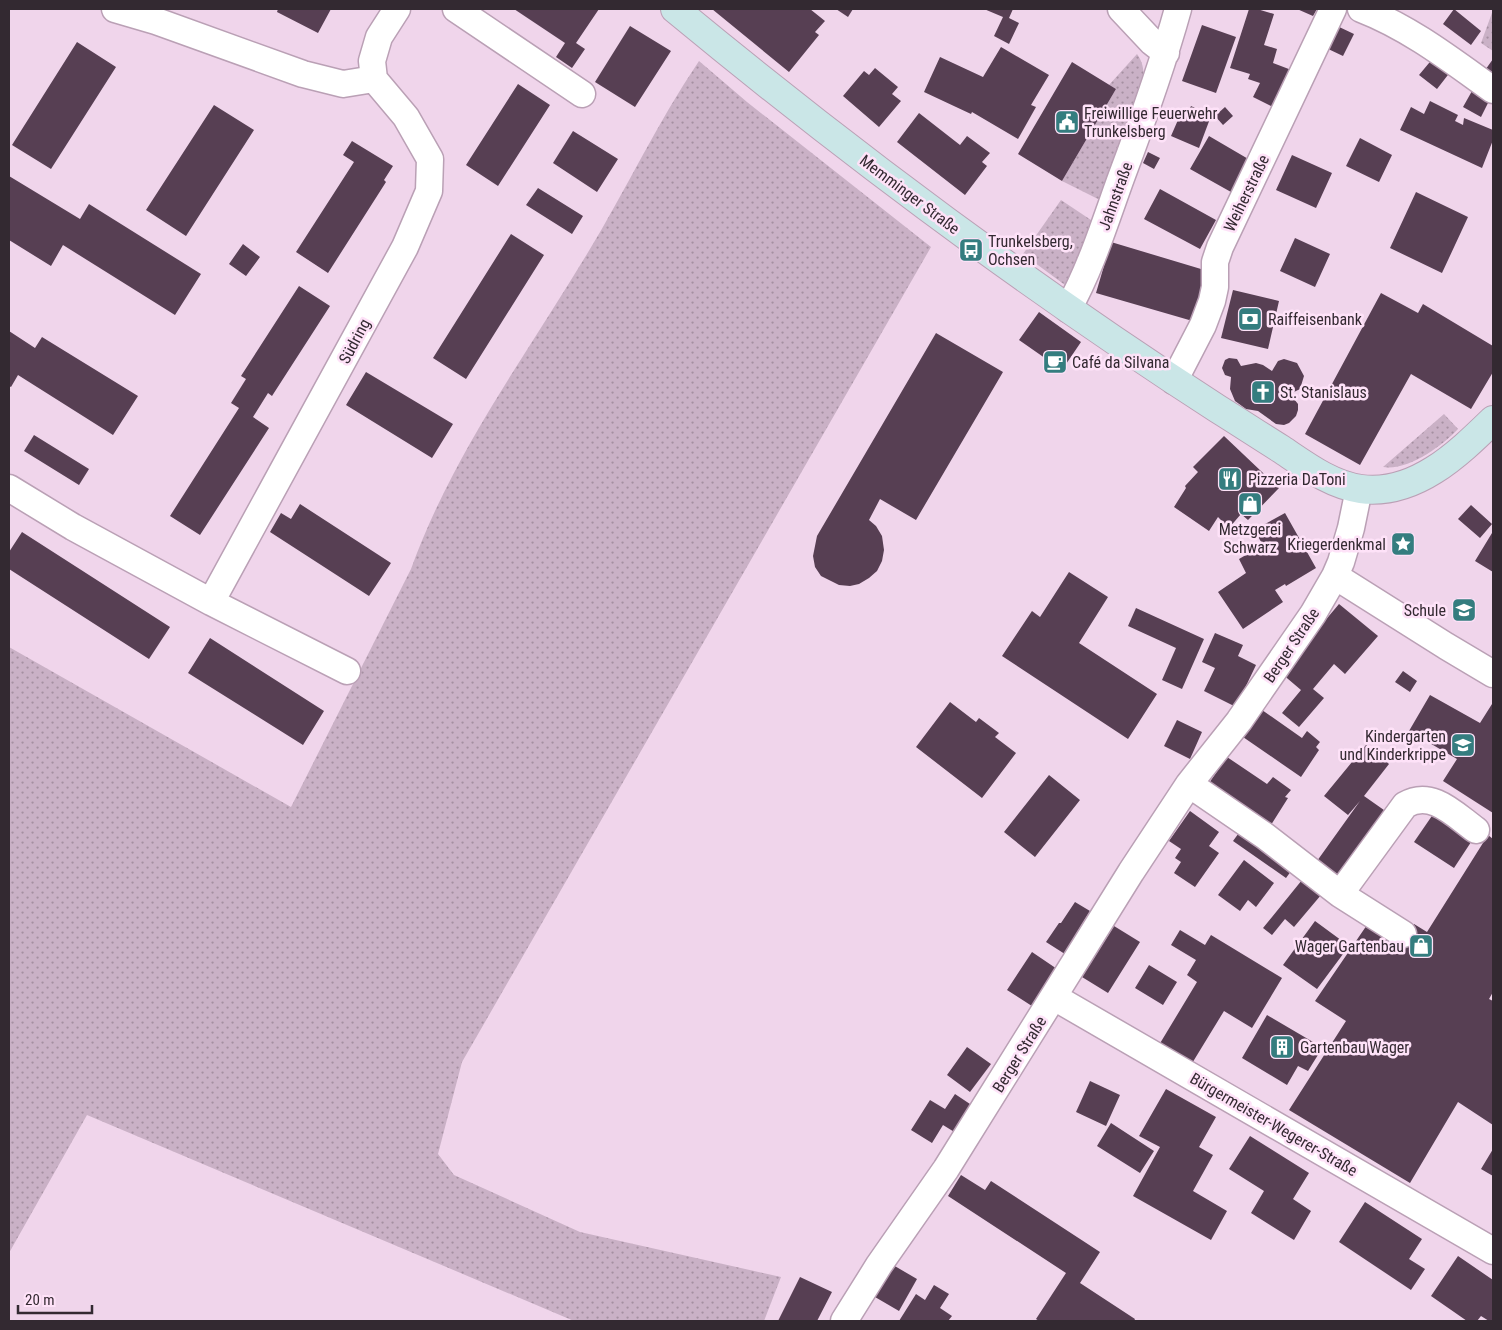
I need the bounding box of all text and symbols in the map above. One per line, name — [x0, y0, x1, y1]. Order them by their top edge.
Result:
place label: Freiwillige Feuerwehr Trunkelsberg — [1084, 104, 1217, 141]
public building icon: Freiwillige Feuerwehr Trunkelsberg — [1054, 109, 1080, 135]
street label: Memminger Straße — [856, 151, 963, 238]
street label: Weiherstraße — [1220, 152, 1273, 235]
street label: Jahnstraße — [1094, 160, 1137, 233]
place label: Trunkelsberg, Ochsen — [988, 232, 1073, 269]
bus stop icon: Trunkelsberg, Ochsen — [958, 237, 984, 263]
bank icon: Raiffeisenbank — [1237, 306, 1263, 332]
place label: Raiffeisenbank — [1268, 310, 1363, 329]
street label: Südring — [335, 316, 374, 367]
cafe icon: Café da Silvana — [1042, 349, 1068, 375]
place label: Café da Silvana — [1072, 353, 1170, 372]
church icon: St. Stanislaus — [1250, 379, 1276, 405]
place label: St. Stanislaus — [1280, 383, 1367, 402]
restaurant icon: Pizzeria DaToni — [1217, 466, 1243, 492]
place label: Pizzeria DaToni — [1248, 470, 1346, 489]
shop icon: Metzgerei Schwarz — [1237, 491, 1263, 517]
place label: Metzgerei Schwarz — [1219, 520, 1281, 557]
place icon: Kriegerdenkmal — [1390, 531, 1416, 557]
place label: Kriegerdenkmal — [1287, 535, 1386, 554]
school or university icon: Schule — [1451, 597, 1477, 623]
place label: Schule — [1404, 601, 1446, 620]
street label: Berger Straße — [1259, 604, 1323, 686]
place label: Kindergarten und Kinderkrippe — [1339, 727, 1446, 764]
school or university icon: Kindergarten und Kinderkrippe — [1450, 732, 1476, 758]
shop icon: Wager Gartenbau — [1408, 933, 1434, 959]
place label: Wager Gartenbau — [1295, 937, 1404, 956]
street label: Berger Straße — [989, 1013, 1050, 1096]
building icon: Gartenbau Wager — [1269, 1034, 1295, 1060]
place label: Gartenbau Wager — [1300, 1038, 1409, 1057]
street label: Bürgermeister-Wegerer-Straße — [1187, 1069, 1361, 1180]
scale bar — [18, 1282, 91, 1314]
text: 20 m — [25, 1291, 55, 1309]

